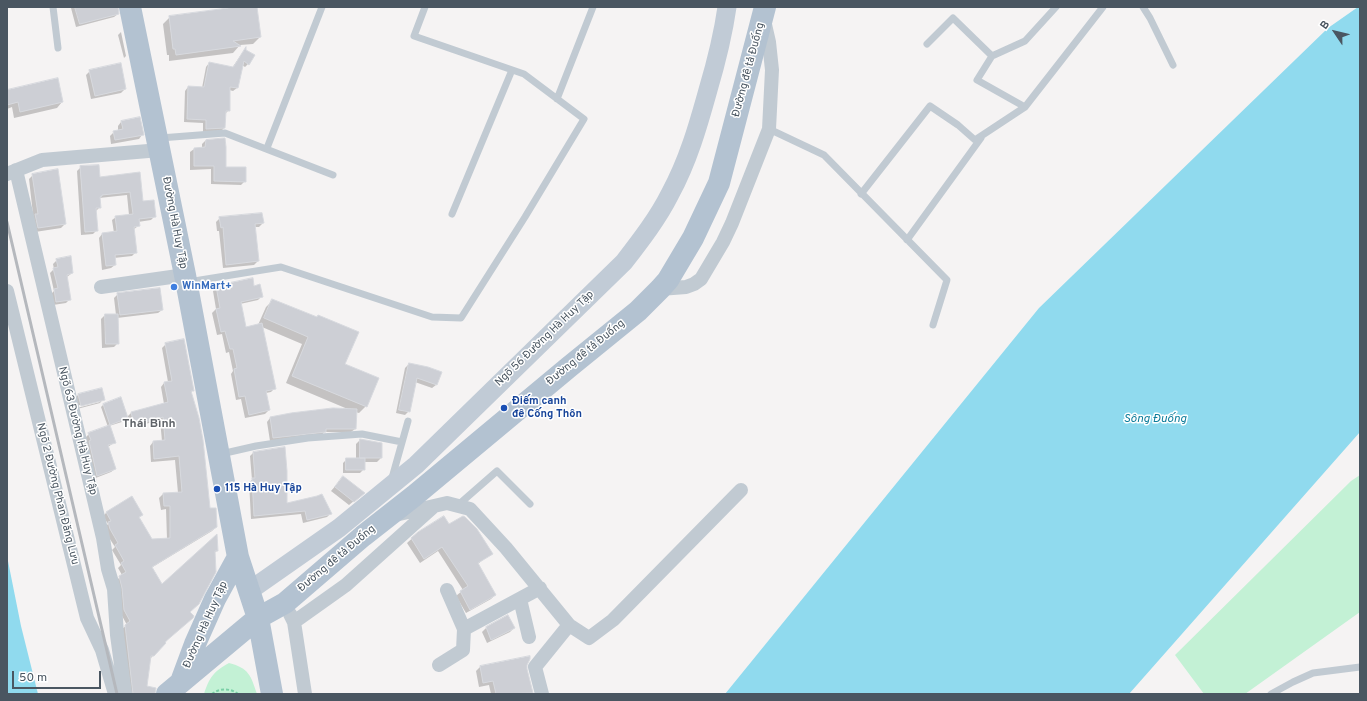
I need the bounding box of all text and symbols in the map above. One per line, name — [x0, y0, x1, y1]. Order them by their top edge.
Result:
north arrow — [1315, 12, 1355, 52]
text: B — [1317, 18, 1333, 32]
street label: Đường đê tả Đuống — [730, 21, 768, 119]
street label: Đường Hà Huy Tập — [159, 176, 189, 270]
place label: WinMart+ — [182, 280, 232, 294]
marker: WinMart+ — [169, 282, 179, 292]
street label: Ngõ 56 Đường Hà Huy Tập — [493, 288, 597, 390]
street label: Đường đê tả Đuống — [544, 317, 628, 389]
street label: Ngõ 63 Đường Hà Huy Tập — [55, 365, 99, 497]
place label: Điếm canh đê Cống Thôn — [512, 395, 582, 421]
marker: Điếm canh đê Cống Thôn — [499, 403, 509, 413]
water label: Sông Đuống — [1123, 413, 1187, 427]
district label: Thái Bình — [122, 418, 176, 432]
street label: Ngõ 2 Đường Phan Đăng Lưu — [33, 422, 81, 566]
place label: 115 Hà Huy Tập — [225, 482, 302, 496]
marker: 115 Hà Huy Tập — [212, 484, 222, 494]
street label: Đường đê tả Đuống — [296, 523, 378, 595]
street label: Đường Hà Huy Tập — [181, 580, 231, 670]
scale bar — [14, 663, 103, 689]
text: 50 m — [19, 670, 47, 686]

